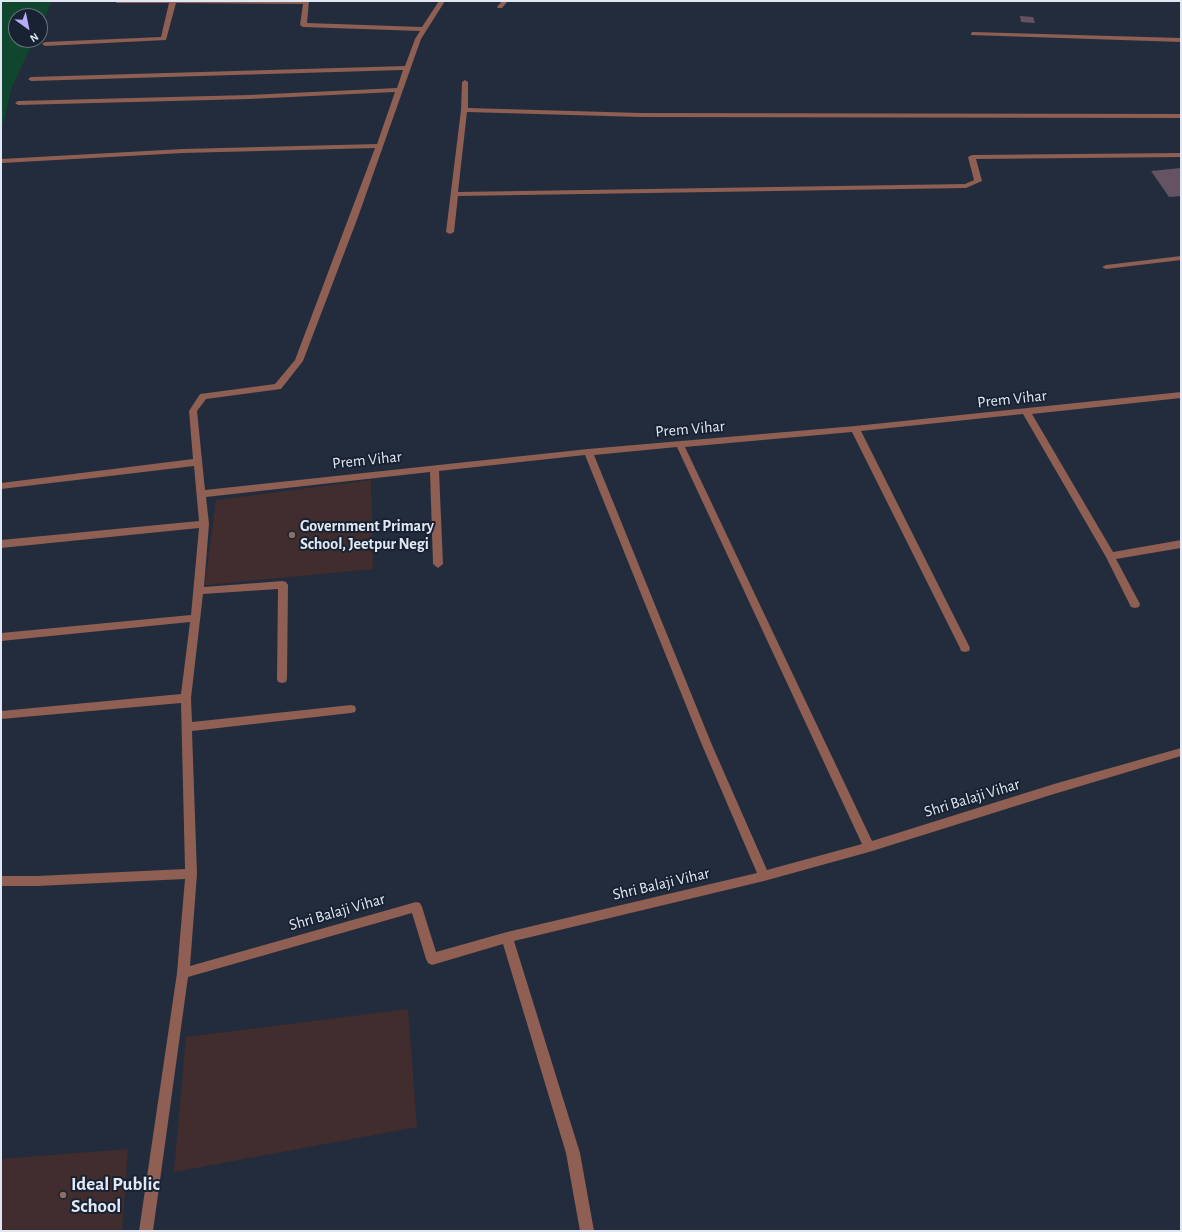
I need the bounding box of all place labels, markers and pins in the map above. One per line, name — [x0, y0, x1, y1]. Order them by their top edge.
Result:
place label: Government Primary School, Jeetpur Negi — [300, 516, 434, 554]
marker: Government Primary School, Jeetpur Negi — [287, 530, 297, 540]
place label: Ideal Public School — [71, 1173, 160, 1217]
marker: Ideal Public School — [58, 1190, 68, 1200]

